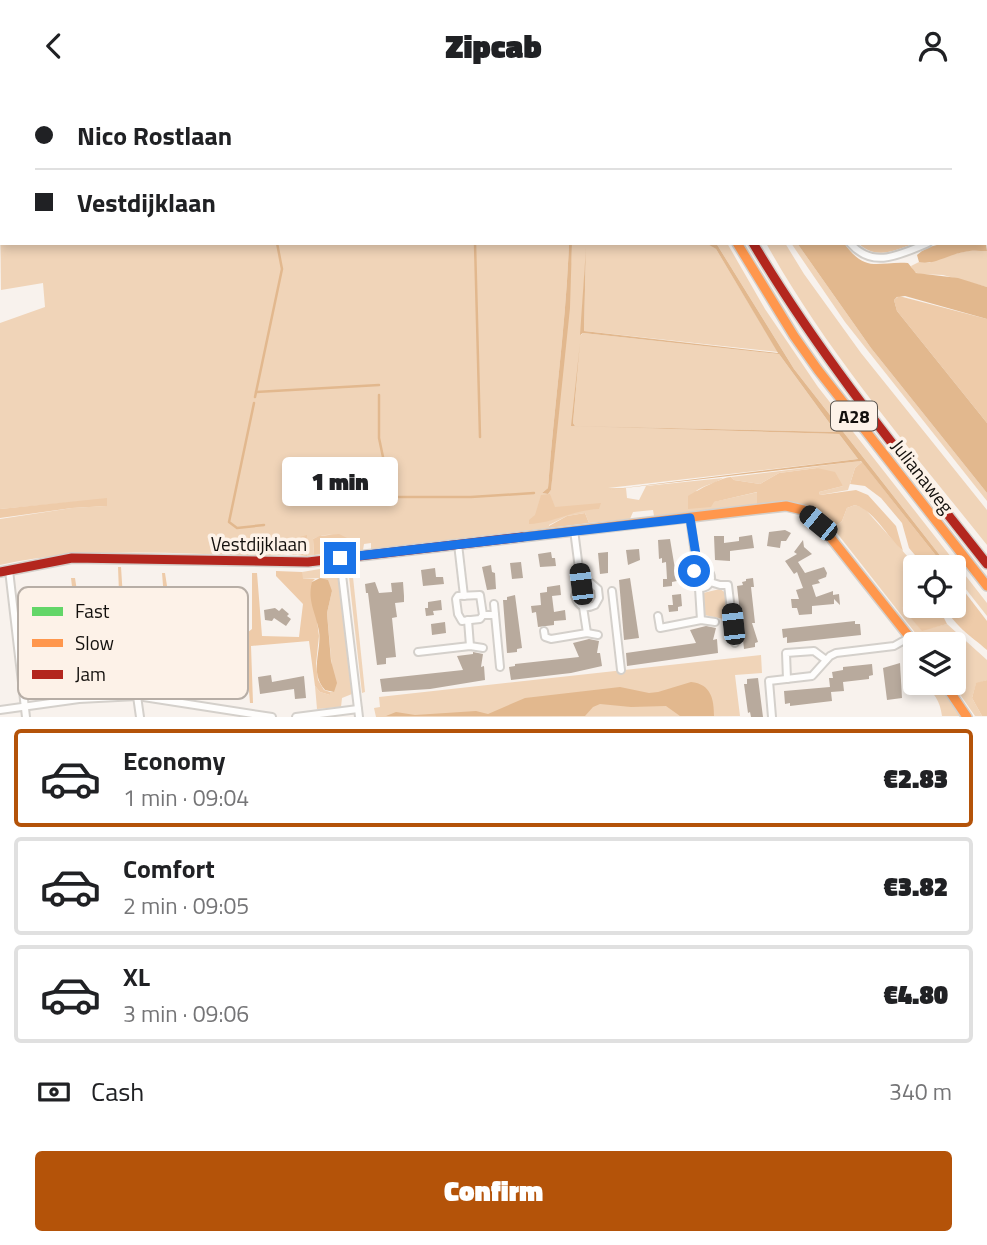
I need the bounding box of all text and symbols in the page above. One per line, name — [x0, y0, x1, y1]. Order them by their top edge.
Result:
text: Zipcab — [445, 22, 542, 70]
icon: back — [35, 27, 73, 65]
icon: person — [914, 27, 952, 65]
text: Nico Rostlaan — [77, 116, 232, 155]
text: Vestdijklaan — [77, 183, 216, 222]
road number: A28 — [831, 401, 877, 431]
street label: Julianaweg — [885, 433, 961, 519]
callout: 1 min — [282, 456, 398, 505]
text: 1 min — [311, 464, 369, 499]
car — [796, 502, 841, 544]
street label: Vestdijklaan — [211, 529, 307, 558]
route end — [324, 542, 356, 574]
route start — [678, 555, 710, 587]
map controls — [903, 555, 966, 695]
button: locate — [903, 555, 966, 618]
car — [569, 562, 594, 606]
legend — [18, 587, 248, 699]
text: Fast — [75, 596, 110, 625]
car — [721, 602, 746, 646]
text: Slow — [75, 628, 114, 657]
button: layers — [903, 632, 966, 695]
text: Jam — [75, 659, 106, 688]
text: Economy — [123, 741, 225, 780]
icon: car — [39, 747, 102, 810]
text: €2.83 — [883, 759, 948, 798]
text: 1 min · 09:04 — [123, 780, 249, 815]
text: Comfort — [123, 849, 215, 888]
icon: car — [39, 855, 102, 918]
text: €3.82 — [883, 867, 948, 906]
text: 2 min · 09:05 — [123, 888, 249, 923]
text: XL — [123, 957, 150, 996]
icon: car — [39, 963, 102, 1026]
text: €4.80 — [883, 975, 948, 1014]
text: 3 min · 09:06 — [123, 996, 249, 1031]
text: Cash — [91, 1072, 144, 1111]
icon: cash — [35, 1073, 73, 1111]
text: 340 m — [889, 1074, 952, 1109]
button: Confirm — [35, 1151, 952, 1231]

